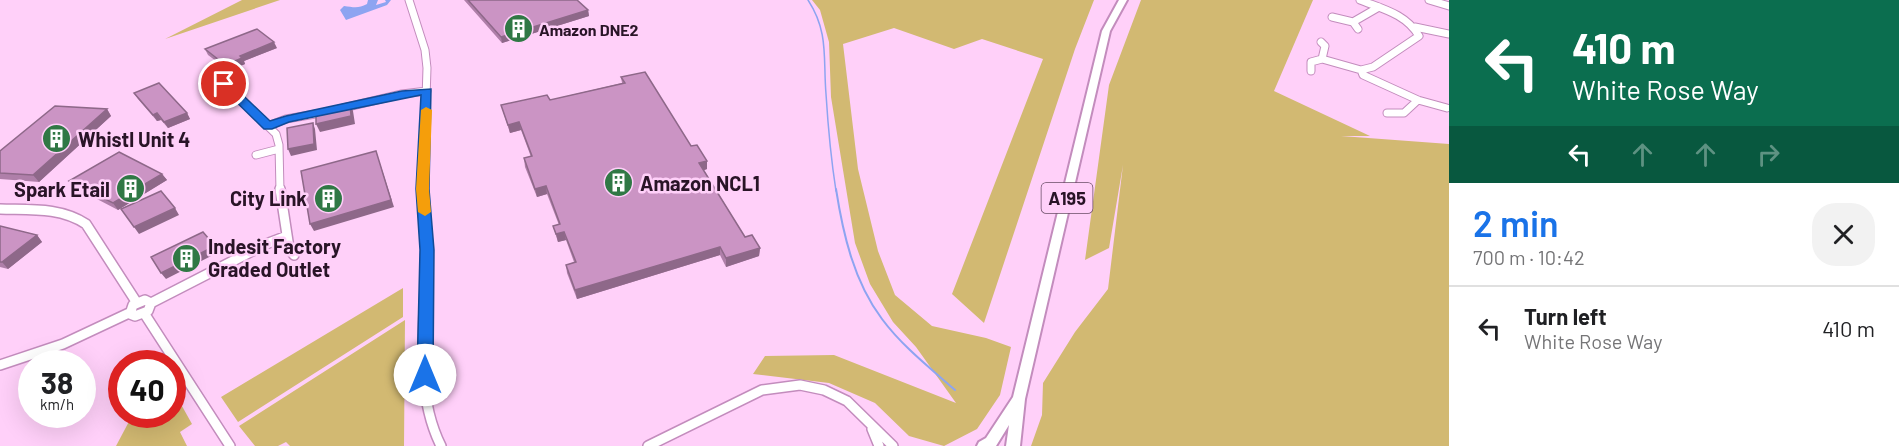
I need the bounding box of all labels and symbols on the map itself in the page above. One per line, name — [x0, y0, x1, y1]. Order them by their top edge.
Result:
building icon: Amazon DNE2 — [502, 13, 534, 45]
place label: Amazon DNE2 — [539, 20, 639, 39]
pin — [198, 58, 249, 109]
building icon: Whistl Unit 4 — [41, 123, 73, 155]
place label: Whistl Unit 4 — [78, 127, 190, 151]
building icon: Amazon NCL1 — [603, 167, 635, 199]
place label: Amazon NCL1 — [640, 171, 760, 195]
building icon: Spark Etail — [115, 173, 147, 205]
place label: Spark Etail — [14, 177, 110, 201]
building icon: City Link — [312, 182, 344, 214]
road number: A195 — [1042, 183, 1092, 213]
place label: City Link — [230, 186, 307, 210]
place label: Indesit Factory Graded Outlet — [208, 234, 341, 281]
building icon: Indesit Factory Graded Outlet — [171, 242, 203, 274]
position arrow — [393, 343, 457, 407]
speed limit sign: 40 — [108, 350, 186, 428]

